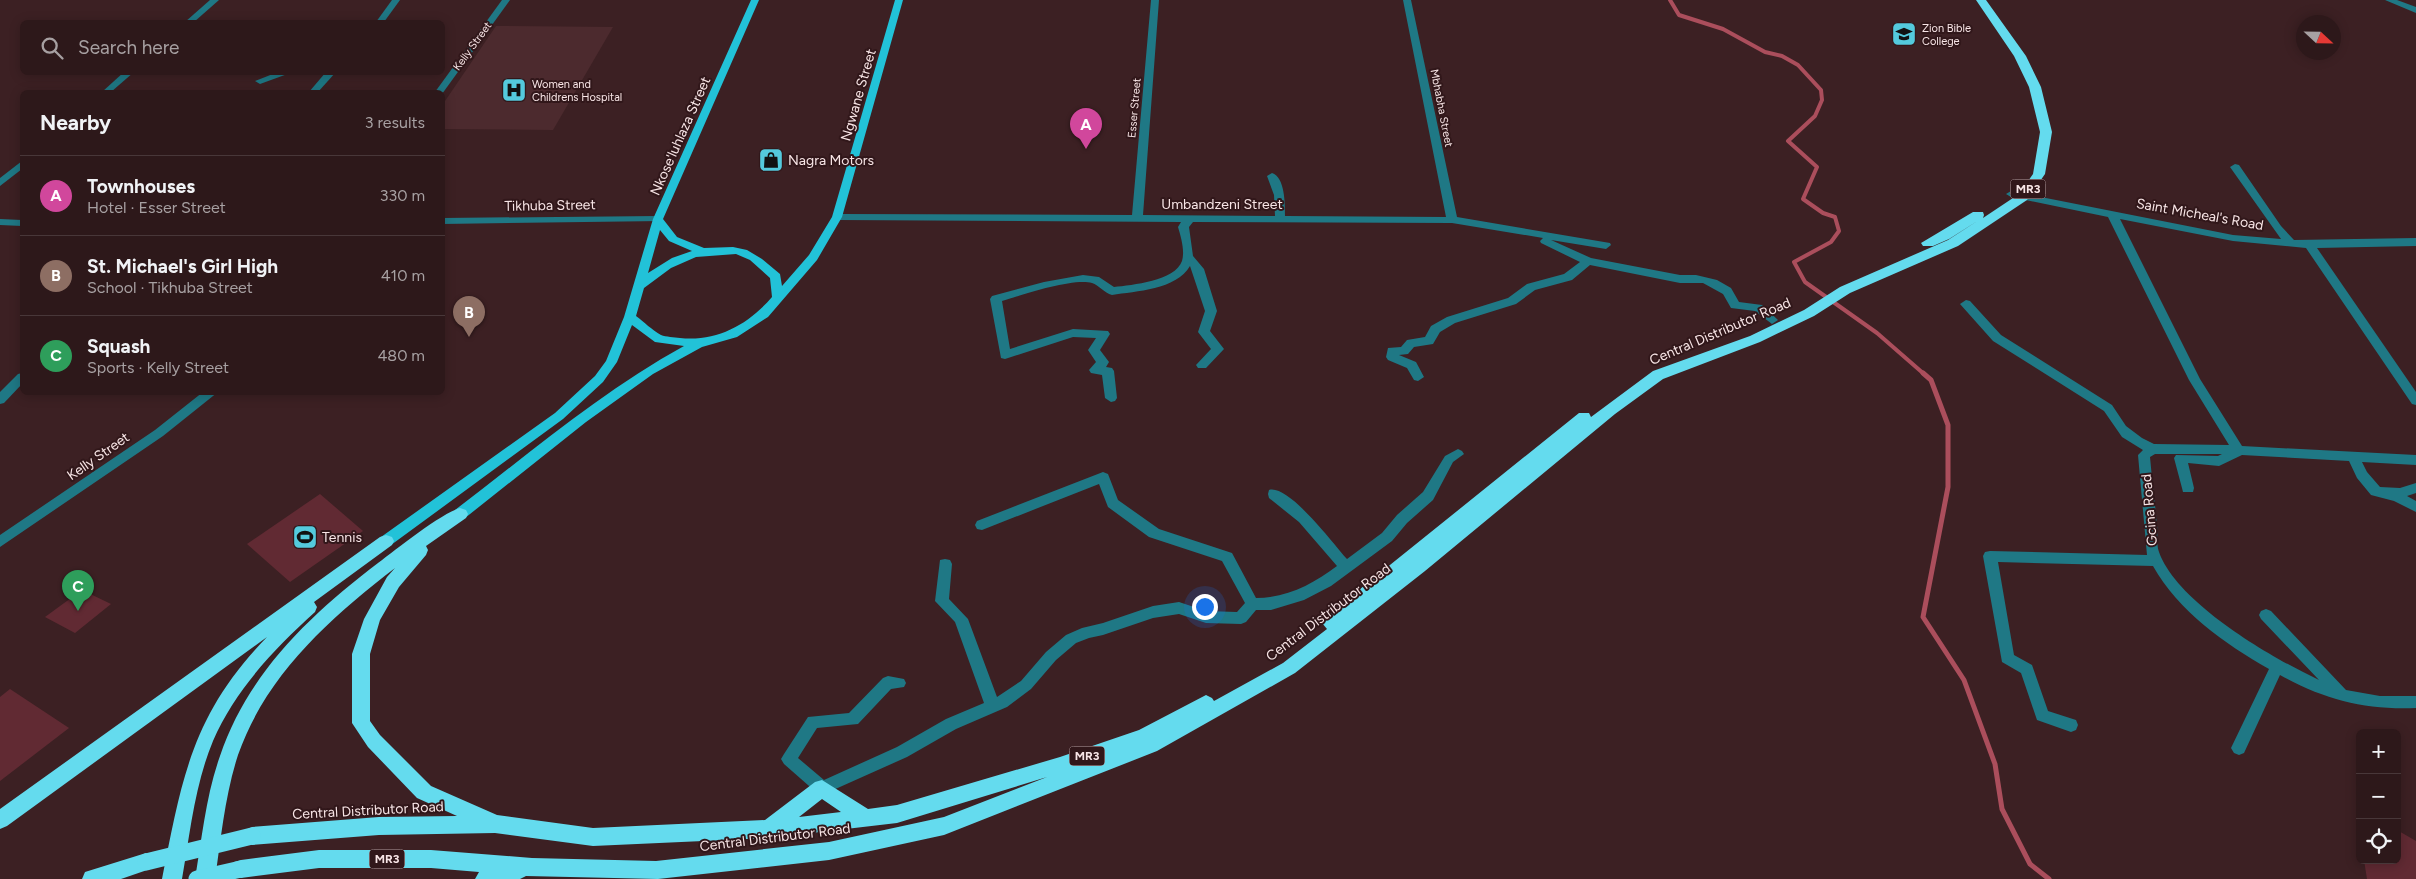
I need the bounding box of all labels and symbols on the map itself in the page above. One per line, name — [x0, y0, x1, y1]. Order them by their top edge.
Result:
north arrow — [2296, 15, 2341, 60]
street label: Kelly Street — [450, 20, 494, 73]
school or university icon: Zion Bible College — [1891, 21, 1917, 47]
place label: Zion Bible College — [1922, 22, 1971, 48]
street label: Ngwane Street — [837, 47, 880, 143]
street label: Mbhabha Street — [1428, 68, 1455, 148]
street label: Nkose'luhlaza Street — [647, 74, 714, 198]
hospital icon: Women and Childrens Hospital — [501, 77, 527, 103]
place label: Women and Childrens Hospital — [532, 78, 622, 104]
street label: Esser Street — [1125, 78, 1144, 139]
pin: A — [1070, 108, 1102, 149]
shop icon: Nagra Motors — [758, 147, 784, 173]
place label: Nagra Motors — [788, 152, 874, 169]
road number: MR3 — [2010, 180, 2046, 198]
street label: Saint Micheal's Road — [2135, 195, 2265, 234]
street label: Tikhuba Street — [504, 196, 596, 215]
street label: Umbandzeni Street — [1161, 196, 1283, 213]
street label: Central Distributor Road — [1647, 294, 1793, 369]
pin: B — [453, 296, 485, 337]
street label: Kelly Street — [64, 429, 133, 484]
street label: Gcina Road — [2138, 473, 2161, 547]
sports icon: Tennis — [292, 524, 318, 550]
place label: Tennis — [322, 529, 362, 546]
street label: Central Distributor Road — [1263, 560, 1394, 665]
pin: C — [62, 570, 94, 611]
your location — [1192, 594, 1218, 620]
road number: MR3 — [1070, 746, 1104, 766]
street label: Central Distributor Road — [292, 798, 444, 823]
street label: Central Distributor Road — [699, 820, 851, 855]
road number: MR3 — [370, 850, 404, 869]

